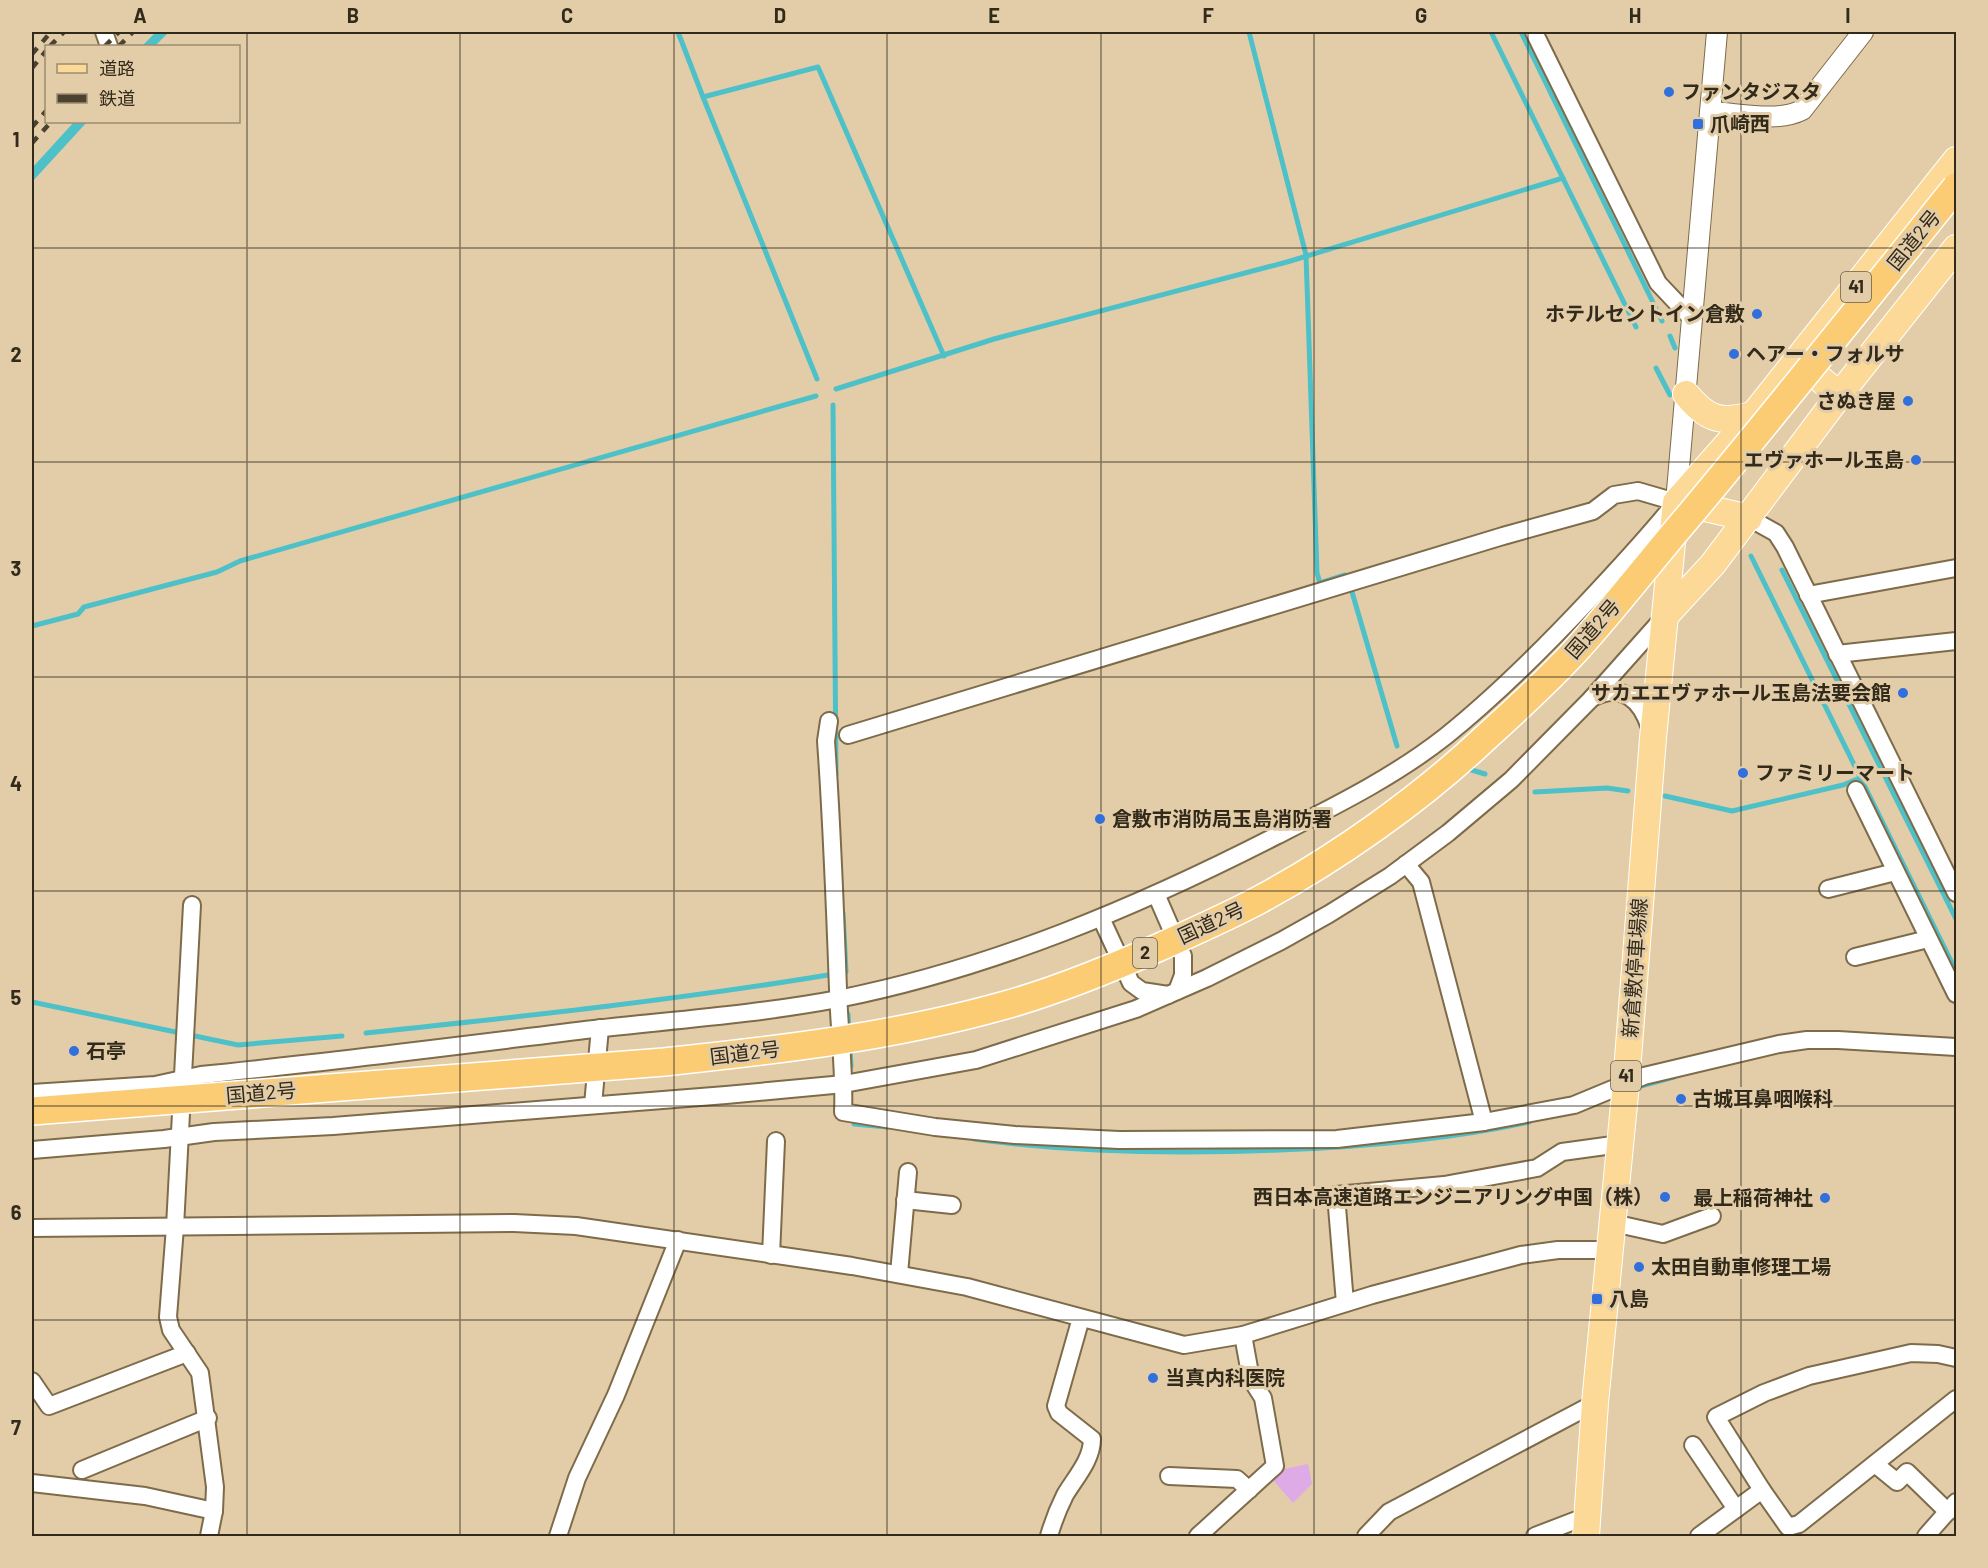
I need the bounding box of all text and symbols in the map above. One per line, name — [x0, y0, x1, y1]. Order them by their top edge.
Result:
text: A — [133, 3, 147, 27]
text: B — [347, 3, 359, 27]
text: C — [561, 3, 573, 27]
text: D — [774, 3, 786, 27]
text: E — [988, 3, 1000, 27]
text: F — [1202, 3, 1214, 27]
text: G — [1415, 3, 1427, 27]
text: H — [1629, 3, 1641, 27]
text: I — [1845, 3, 1851, 27]
legend — [45, 45, 240, 123]
text: 道路 — [99, 57, 135, 79]
place label: ファンタジスタ — [1681, 79, 1821, 103]
marker: ファンタジスタ — [1662, 85, 1676, 99]
text: 鉄道 — [99, 87, 135, 109]
place label: 爪崎西 — [1710, 111, 1770, 135]
marker: 爪崎西 — [1691, 117, 1705, 131]
text: 1 — [12, 127, 20, 151]
street label: 国道2号 — [1882, 204, 1945, 274]
road number: 41 — [1841, 272, 1871, 302]
place label: ホテルセントイン倉敷 — [1545, 301, 1745, 325]
marker: ホテルセントイン倉敷 — [1750, 307, 1764, 321]
place label: ヘアー・フォルサ — [1746, 341, 1905, 365]
text: 2 — [10, 342, 22, 366]
marker: ヘアー・フォルサ — [1727, 347, 1741, 361]
place label: さぬき屋 — [1816, 388, 1896, 412]
marker: さぬき屋 — [1901, 394, 1915, 408]
place label: エヴァホール玉島 — [1744, 447, 1904, 471]
marker: エヴァホール玉島 — [1909, 453, 1923, 467]
text: 3 — [11, 556, 21, 580]
street label: 国道2号 — [1560, 594, 1625, 663]
place label: サカエエヴァホール玉島法要会館 — [1591, 680, 1891, 704]
marker: サカエエヴァホール玉島法要会館 — [1896, 686, 1910, 700]
place label: ファミリーマート — [1755, 760, 1915, 784]
marker: ファミリーマート — [1736, 766, 1750, 780]
text: 4 — [10, 771, 22, 795]
place label: 倉敷市消防局玉島消防署 — [1112, 806, 1332, 830]
marker: 倉敷市消防局玉島消防署 — [1093, 812, 1107, 826]
street label: 国道2号 — [1173, 896, 1248, 948]
street label: 新倉敷停車場線 — [1617, 897, 1651, 1039]
road number: 2 — [1133, 938, 1157, 968]
text: 5 — [11, 985, 22, 1009]
street label: 国道2号 — [708, 1036, 781, 1068]
place label: 石亭 — [86, 1038, 126, 1062]
marker: 石亭 — [67, 1044, 81, 1058]
road number: 41 — [1611, 1061, 1641, 1091]
street label: 国道2号 — [225, 1077, 297, 1107]
place label: 古城耳鼻咽喉科 — [1693, 1086, 1833, 1110]
marker: 古城耳鼻咽喉科 — [1674, 1092, 1688, 1106]
place label: 西日本高速道路エンジニアリング中国（株） — [1253, 1184, 1653, 1208]
place label: 最上稲荷神社 — [1693, 1185, 1813, 1209]
marker: 西日本高速道路エンジニアリング中国（株） — [1658, 1190, 1672, 1204]
marker: 最上稲荷神社 — [1818, 1191, 1832, 1205]
text: 6 — [11, 1200, 22, 1224]
place label: 太田自動車修理工場 — [1651, 1254, 1831, 1278]
marker: 太田自動車修理工場 — [1632, 1260, 1646, 1274]
place label: 八島 — [1609, 1286, 1649, 1310]
marker: 八島 — [1590, 1292, 1604, 1306]
place label: 当真内科医院 — [1165, 1365, 1285, 1389]
marker: 当真内科医院 — [1146, 1371, 1160, 1385]
text: 7 — [11, 1415, 21, 1439]

